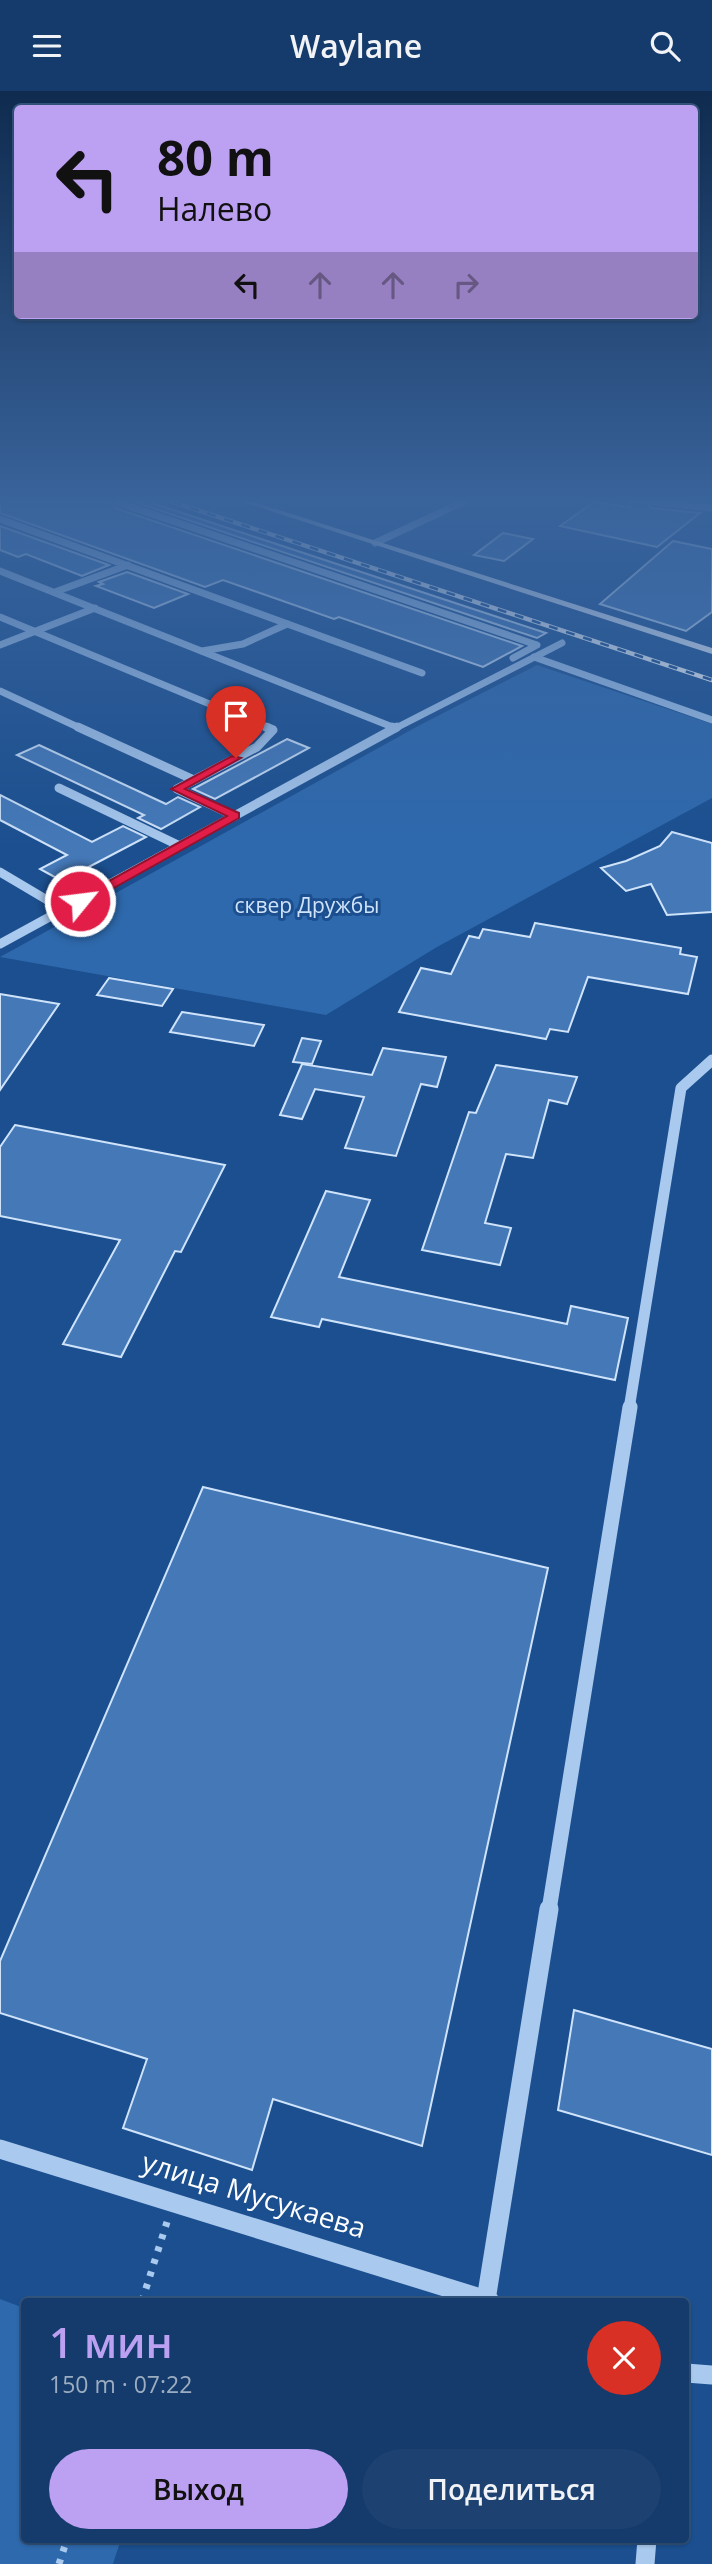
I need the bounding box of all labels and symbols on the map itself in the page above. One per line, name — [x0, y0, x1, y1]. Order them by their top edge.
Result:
pin — [206, 686, 266, 758]
position arrow — [43, 864, 117, 938]
park label: сквер Дружбы — [235, 891, 379, 919]
street label: улица Мусукаева — [138, 2142, 371, 2246]

